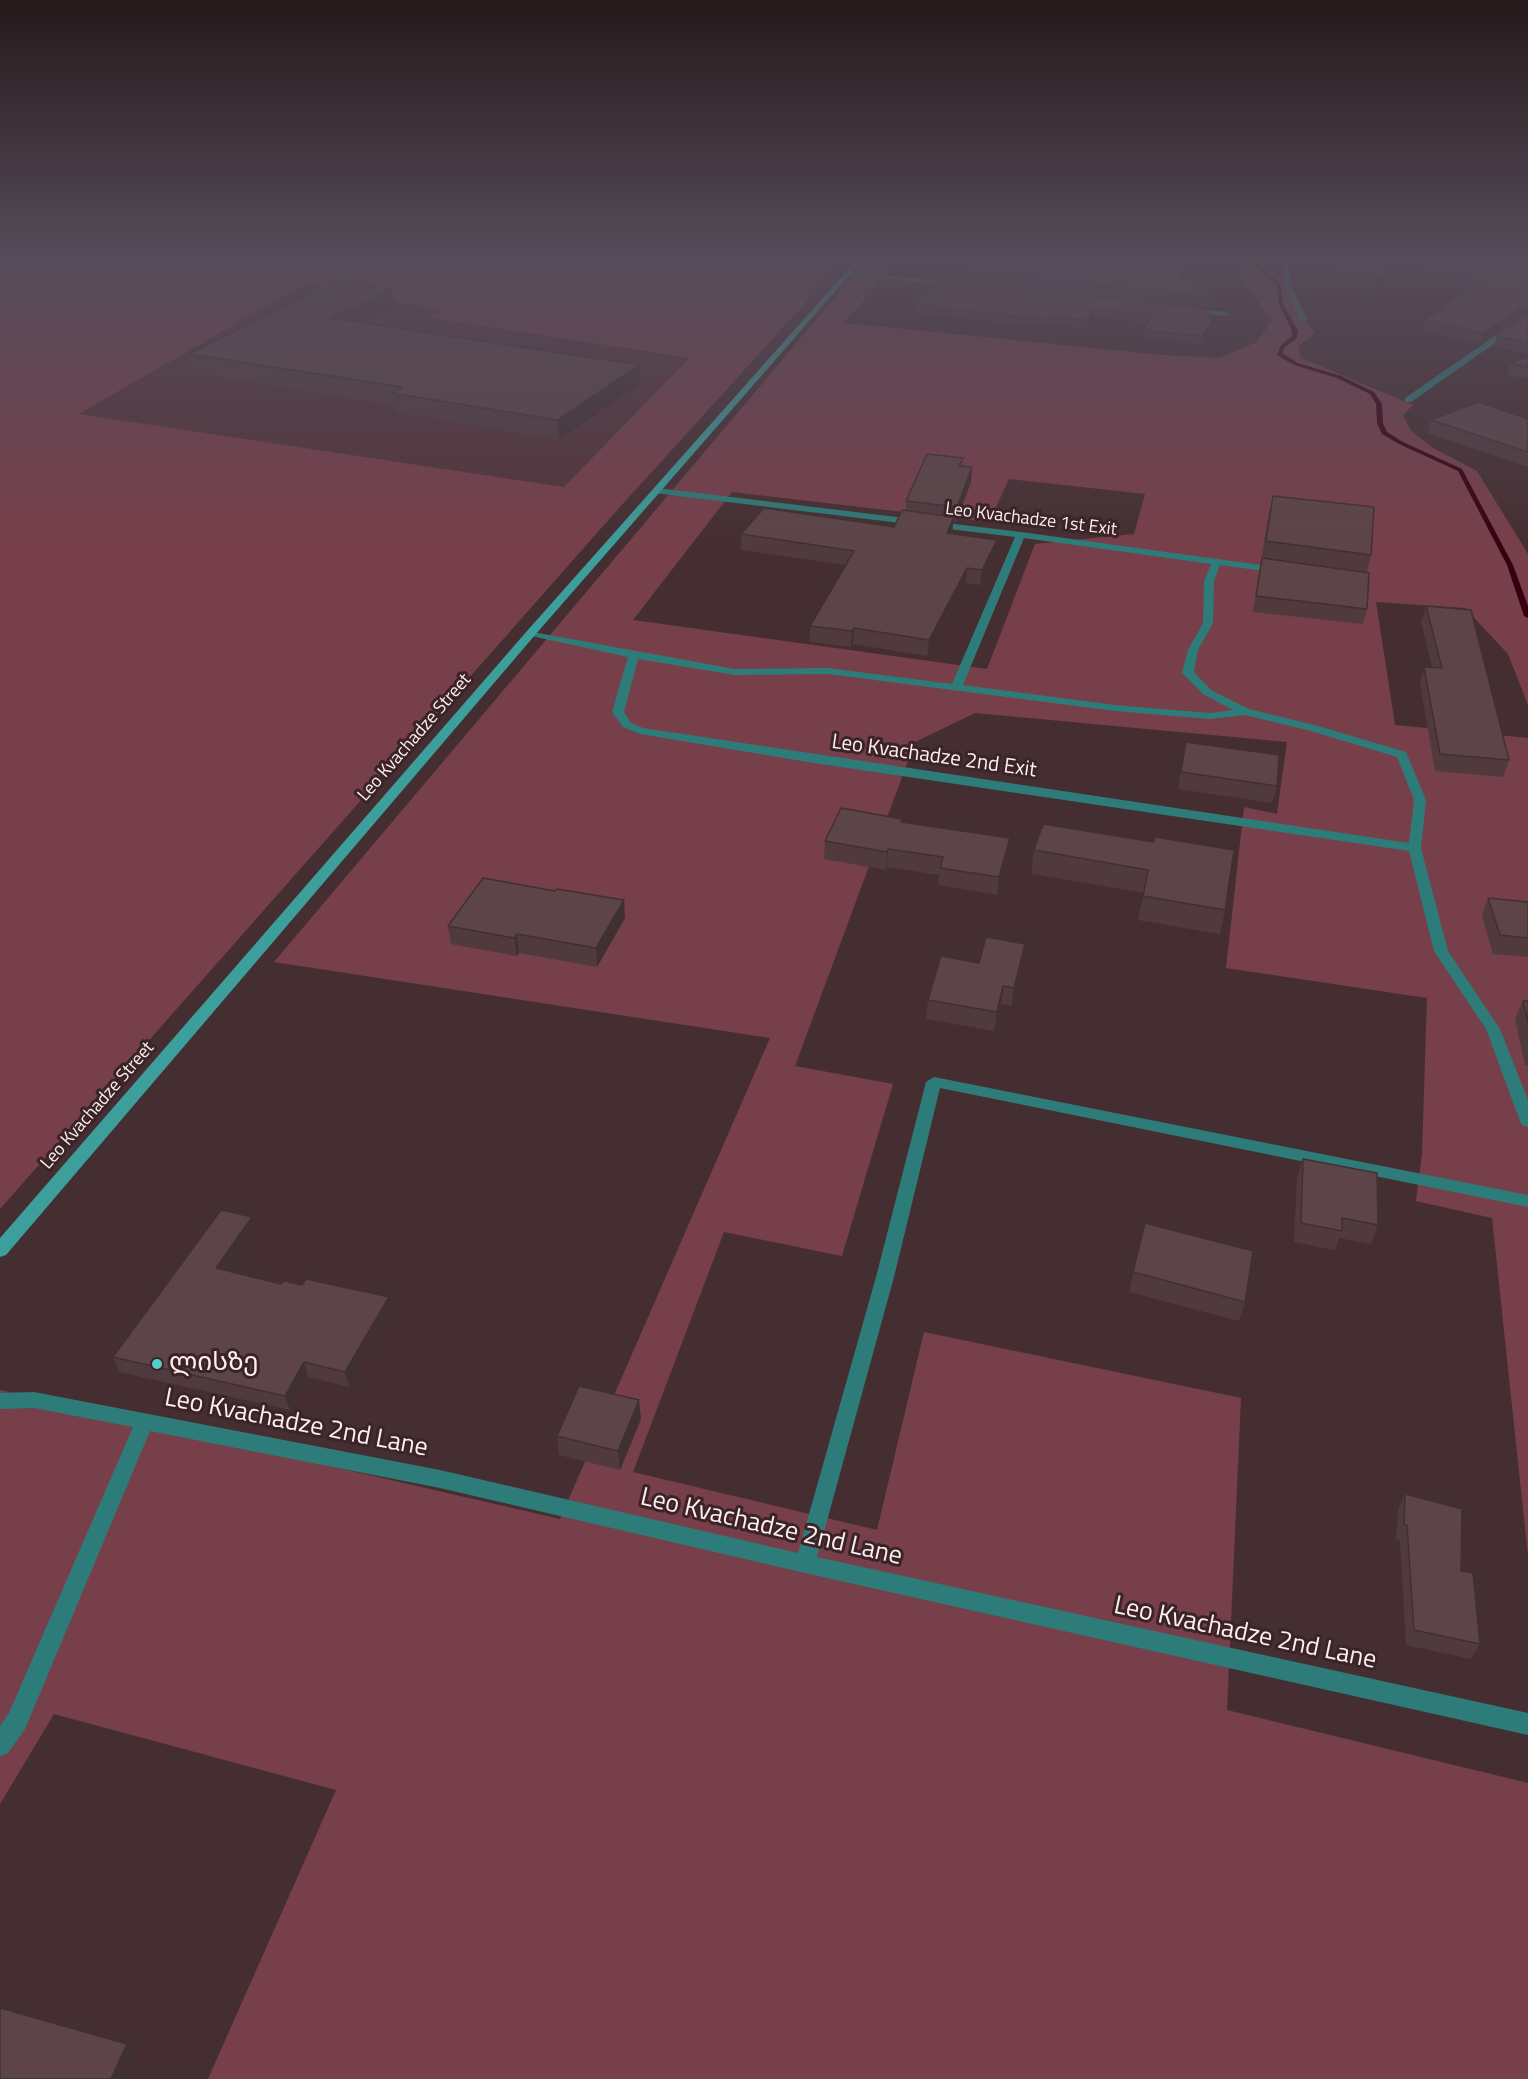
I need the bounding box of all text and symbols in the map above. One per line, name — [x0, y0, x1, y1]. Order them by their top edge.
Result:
street label: Leo Kvachadze 1st Exit — [944, 499, 1118, 541]
street label: Leo Kvachadze Street — [354, 670, 476, 806]
street label: Leo Kvachadze 2nd Exit — [830, 730, 1038, 784]
street label: Leo Kvachadze Street — [37, 1038, 159, 1174]
place label: ლისზე — [169, 1348, 259, 1380]
marker: ლისზე — [150, 1357, 164, 1371]
street label: Leo Kvachadze 2nd Lane — [162, 1383, 430, 1465]
street label: Leo Kvachadze 2nd Lane — [637, 1483, 905, 1573]
street label: Leo Kvachadze 2nd Lane — [1111, 1591, 1379, 1677]

